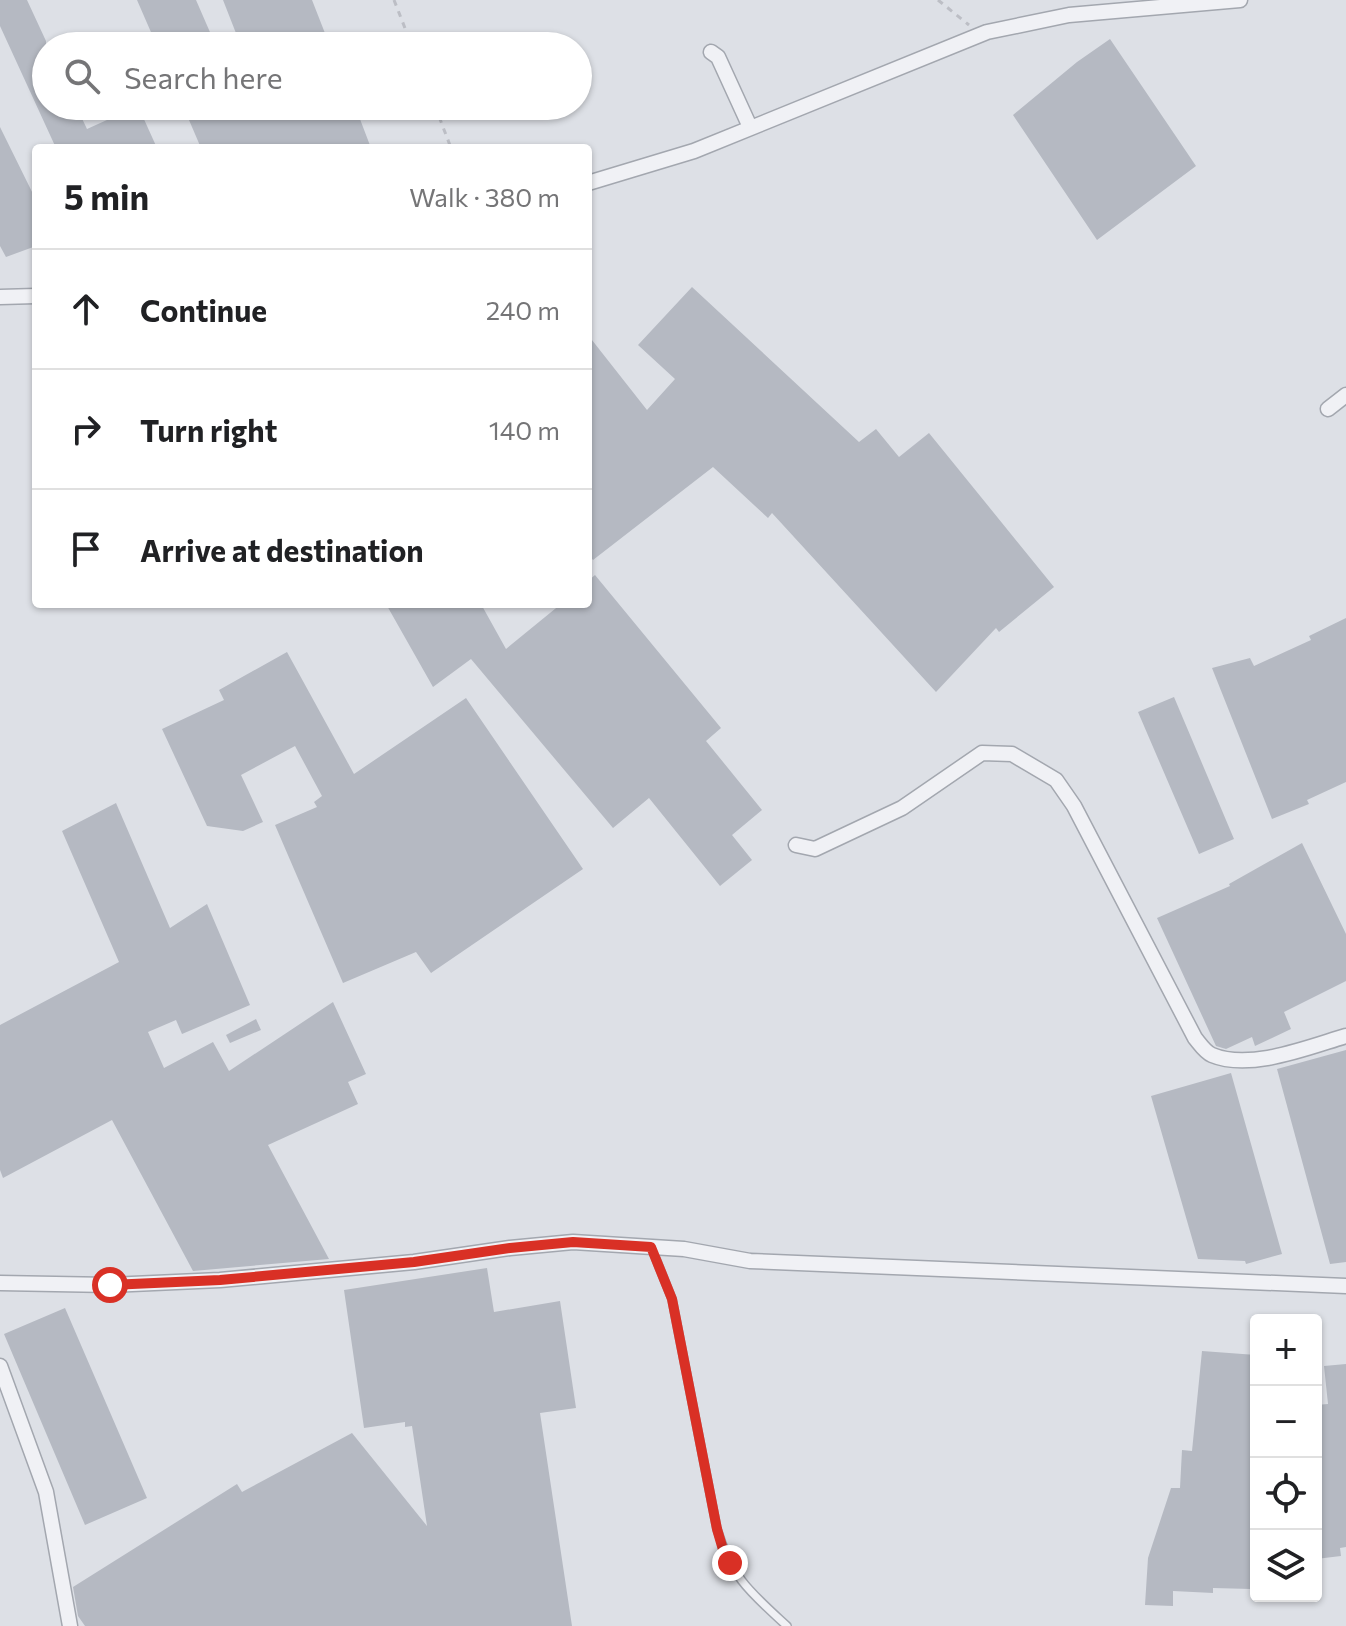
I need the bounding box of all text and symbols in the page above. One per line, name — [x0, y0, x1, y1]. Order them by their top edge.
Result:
search box — [32, 32, 592, 120]
icon: search — [60, 54, 104, 98]
text: Search here — [124, 58, 283, 95]
text: 5 min — [64, 175, 149, 217]
text: Walk · 380 m — [409, 181, 560, 212]
icon: ahead — [64, 287, 108, 331]
text: Continue — [140, 291, 267, 328]
text: 240 m — [486, 294, 560, 325]
icon: right — [64, 407, 108, 451]
text: Turn right — [140, 411, 277, 448]
text: 140 m — [489, 414, 560, 445]
icon: arrive — [64, 527, 108, 571]
text: Arrive at destination — [140, 531, 424, 568]
route start — [92, 1267, 128, 1303]
map controls — [1250, 1314, 1322, 1602]
button: + — [1250, 1314, 1322, 1386]
button: − — [1250, 1386, 1322, 1458]
button: locate — [1250, 1458, 1322, 1530]
button: layers — [1250, 1530, 1322, 1602]
route end — [712, 1545, 748, 1581]

